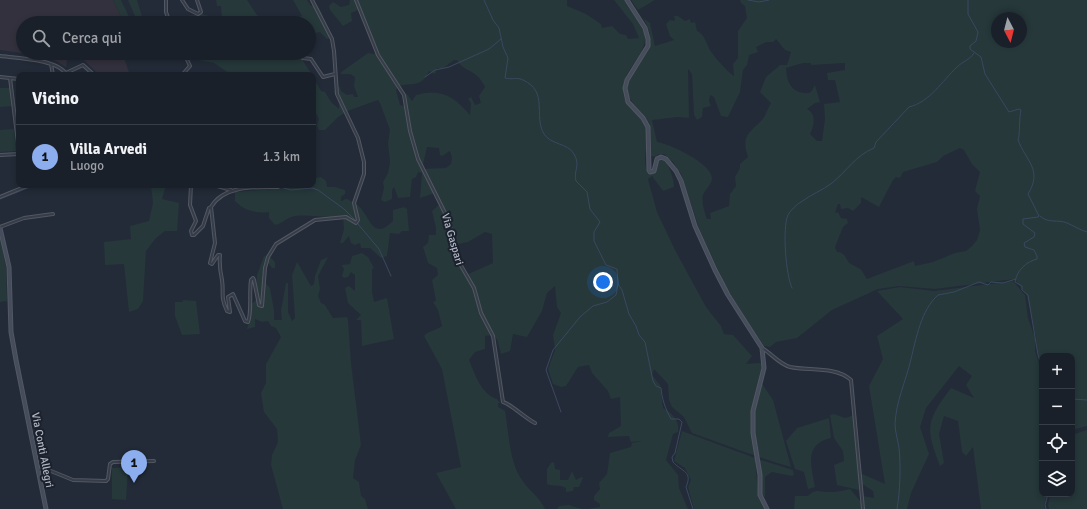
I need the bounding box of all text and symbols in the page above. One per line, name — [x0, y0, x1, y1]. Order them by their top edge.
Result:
north arrow — [991, 12, 1027, 48]
search box — [16, 16, 316, 60]
icon: search — [30, 27, 52, 49]
text: Cerca qui — [62, 29, 122, 47]
text: Vicino — [32, 88, 79, 109]
text: Villa Arvedi — [70, 140, 147, 158]
text: 1 — [41, 149, 49, 165]
text: 1.3 km — [263, 149, 300, 165]
text: Luogo — [70, 158, 104, 174]
street label: Via Gaspari — [439, 212, 466, 267]
your location — [593, 272, 613, 292]
map controls — [1039, 353, 1075, 497]
button: + — [1039, 353, 1075, 389]
button: − — [1039, 389, 1075, 425]
street label: Via Conti Allegri — [29, 411, 56, 489]
button: locate — [1039, 425, 1075, 461]
pin: 1 — [121, 450, 147, 483]
button: layers — [1039, 461, 1075, 497]

